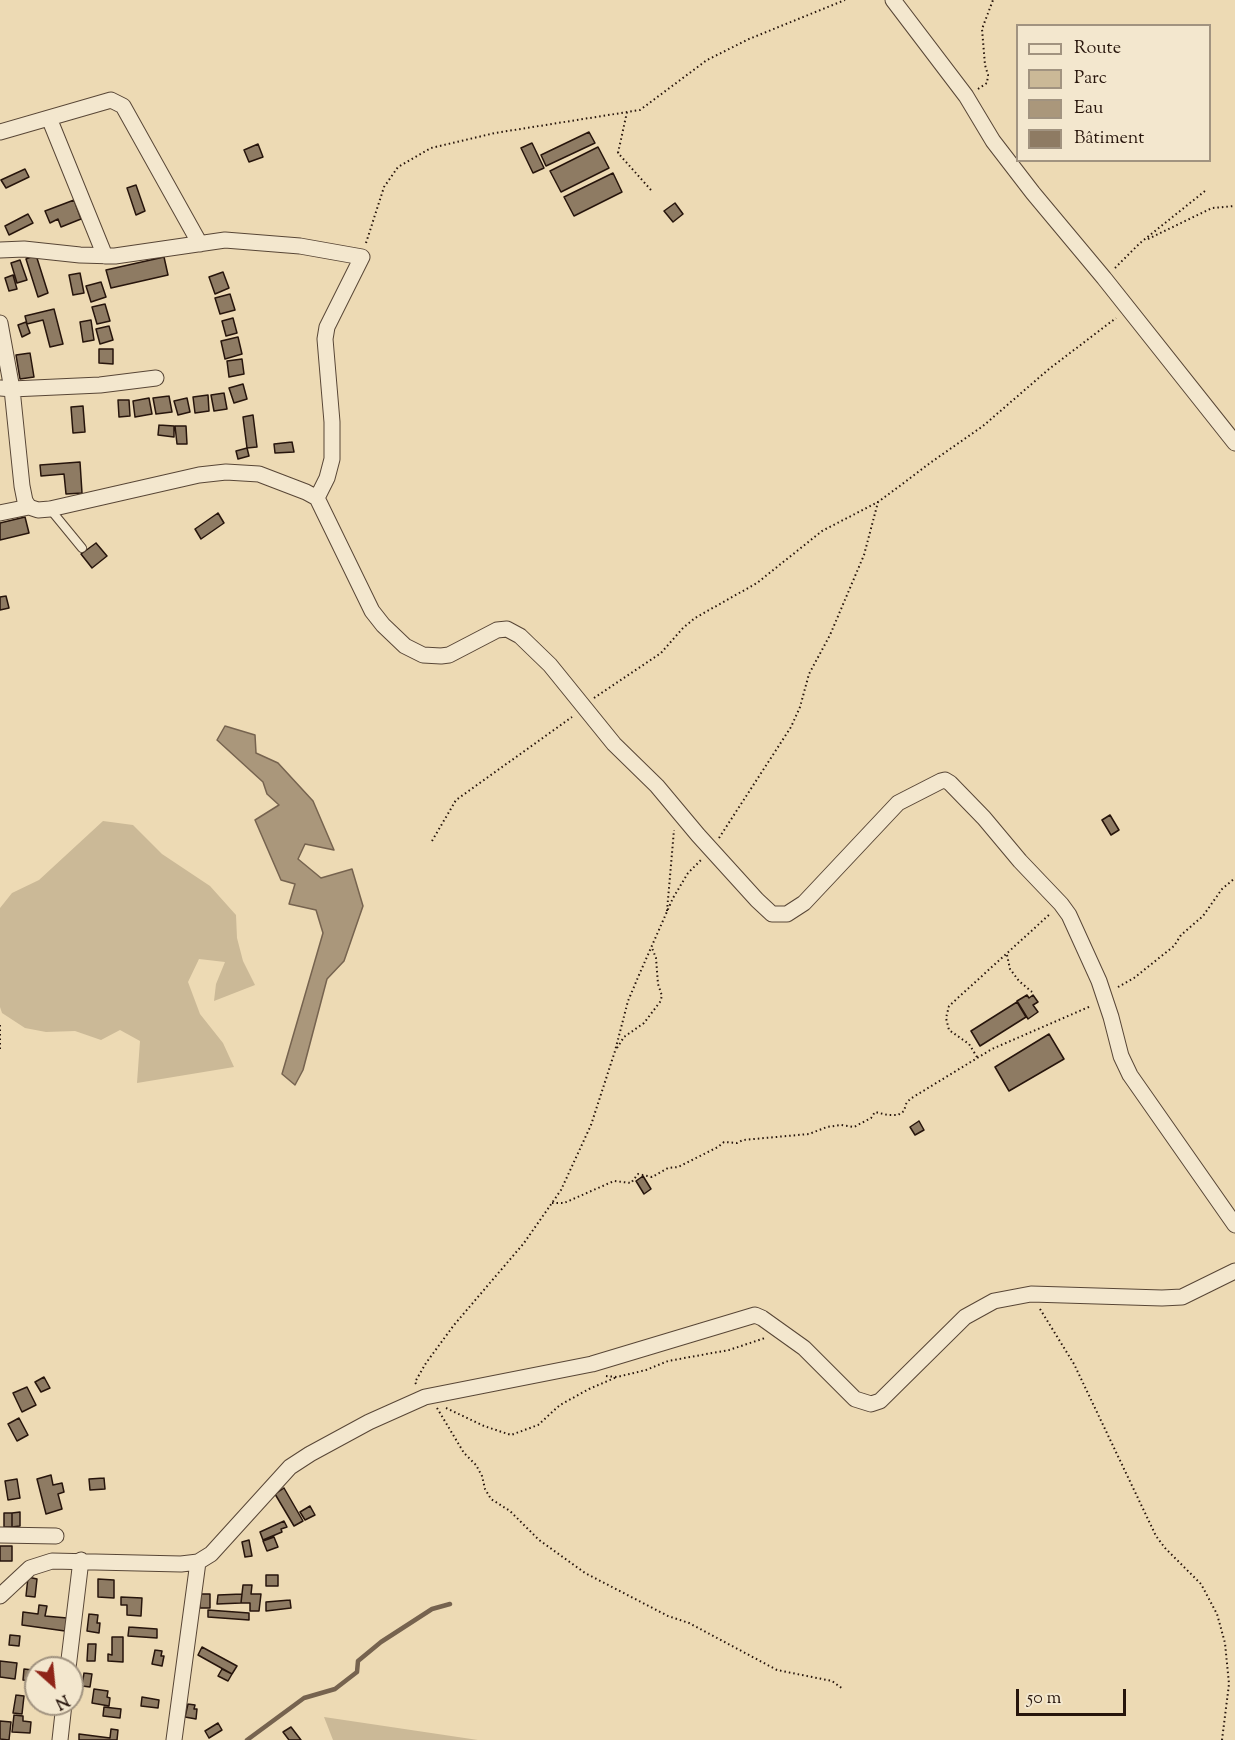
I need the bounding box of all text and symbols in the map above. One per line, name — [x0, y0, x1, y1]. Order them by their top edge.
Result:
legend — [1016, 24, 1211, 162]
text: Route — [1074, 36, 1121, 62]
text: Parc — [1074, 66, 1107, 92]
text: Eau — [1074, 96, 1103, 122]
text: Bâtiment — [1074, 126, 1144, 152]
north arrow — [24, 1656, 84, 1716]
scale bar — [1019, 1677, 1128, 1715]
text: 50 m — [1027, 1686, 1061, 1712]
text: N — [51, 1688, 72, 1714]

